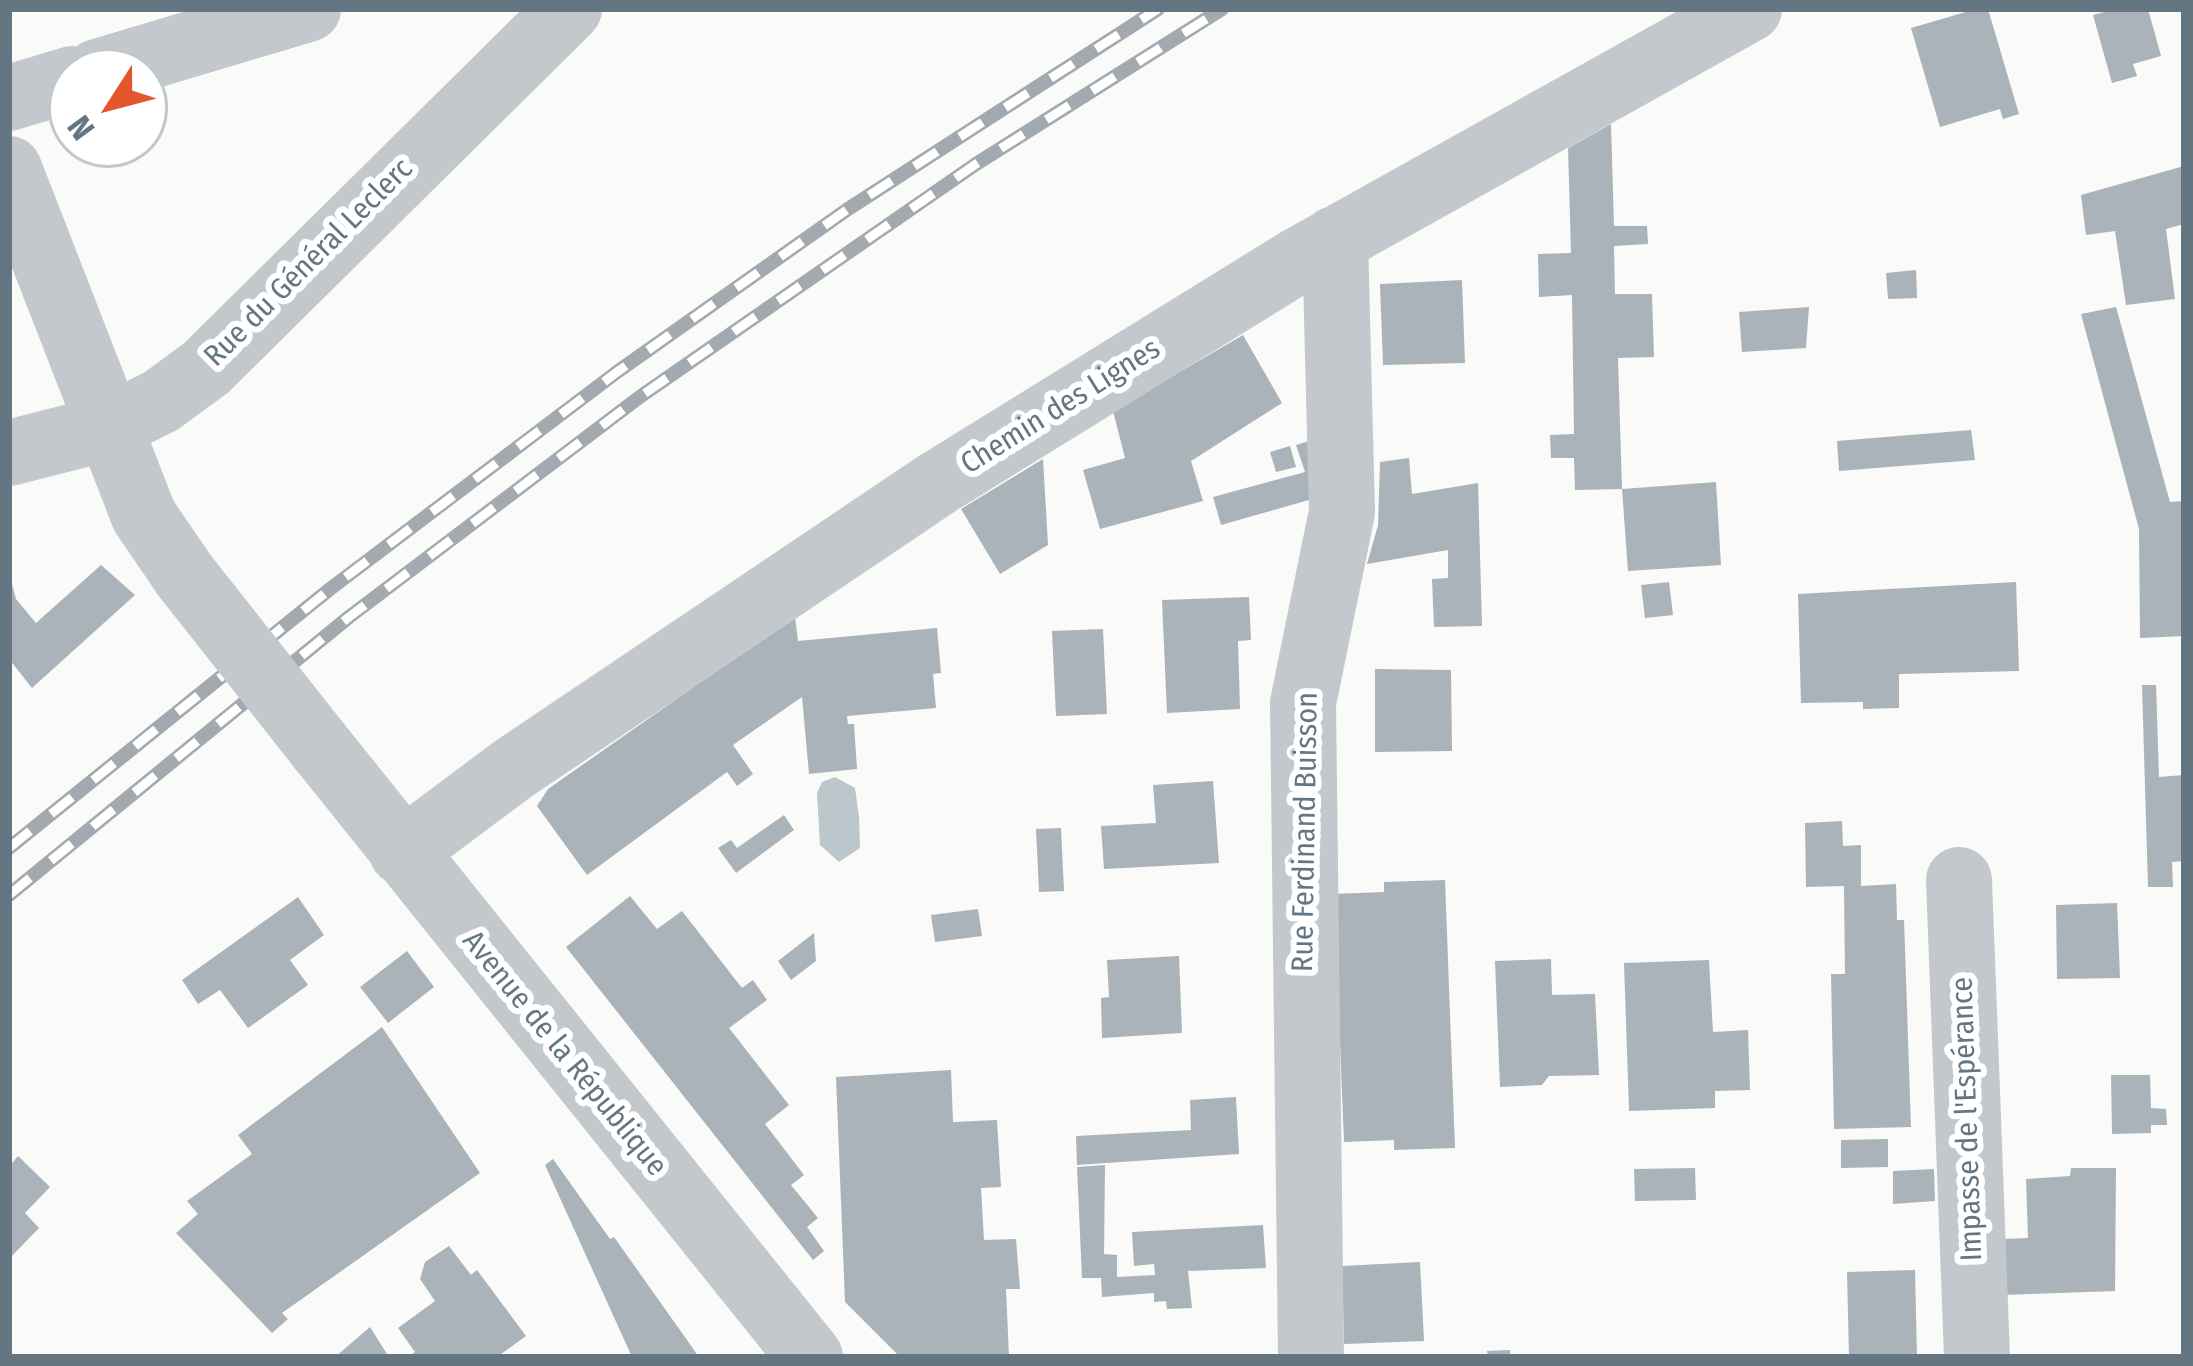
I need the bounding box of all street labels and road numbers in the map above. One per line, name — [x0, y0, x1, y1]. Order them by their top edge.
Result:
street label: Rue du Général Leclerc — [197, 151, 421, 375]
street label: Chemin des Lignes — [955, 331, 1167, 483]
street label: Rue Ferdinand Buisson — [1286, 692, 1326, 972]
street label: Avenue de la République — [454, 924, 674, 1184]
street label: Impasse de l'Espérance — [1945, 976, 1991, 1262]

